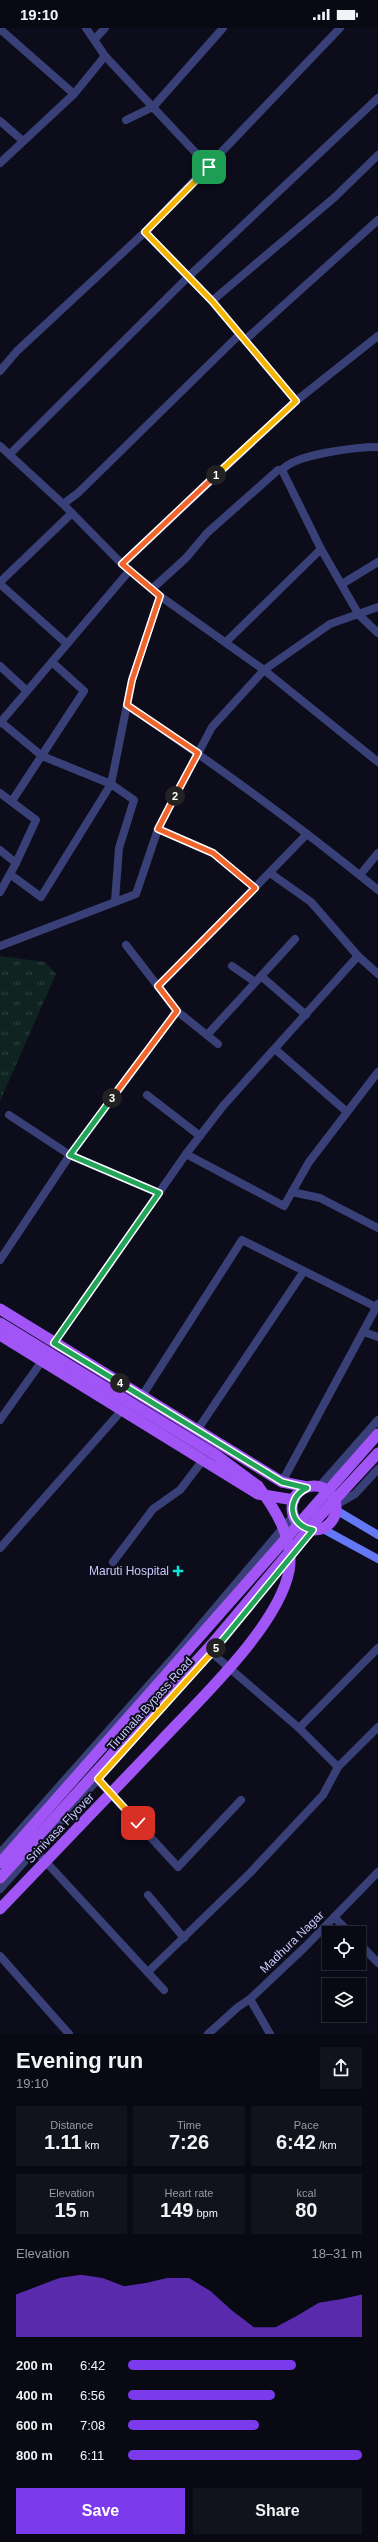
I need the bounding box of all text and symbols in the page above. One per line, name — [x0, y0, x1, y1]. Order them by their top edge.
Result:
text: 19:10 — [20, 6, 58, 23]
pin — [192, 150, 226, 184]
icon: arrive — [198, 156, 220, 178]
pin: 1 — [206, 465, 226, 485]
text: 1 — [213, 469, 219, 481]
pin: 2 — [165, 786, 185, 806]
text: 2 — [172, 790, 178, 802]
pin: 3 — [102, 1088, 122, 1108]
text: 3 — [109, 1092, 115, 1104]
pin: 4 — [110, 1373, 130, 1393]
text: 4 — [117, 1377, 123, 1389]
place label: Maruti Hospital — [89, 1564, 169, 1578]
marker: Maruti Hospital — [172, 1565, 184, 1577]
pin: 5 — [206, 1638, 226, 1658]
text: 5 — [213, 1642, 219, 1654]
street label: Tirumala Bypass Road — [104, 1654, 196, 1754]
street label: Srinivasa Flyover — [23, 1790, 97, 1866]
pin — [121, 1806, 155, 1840]
icon: check — [127, 1812, 149, 1834]
street label: Madhura Nagar — [257, 1908, 327, 1976]
map controls — [322, 1926, 366, 2022]
button: locate — [322, 1926, 366, 1970]
button: layers — [322, 1978, 366, 2022]
button: share — [320, 2047, 362, 2089]
text: Evening run — [16, 2048, 143, 2073]
text: 19:10 — [16, 2076, 49, 2091]
text: Distance — [50, 2119, 93, 2131]
text: Time — [177, 2119, 201, 2131]
text: Pace — [294, 2119, 319, 2131]
text: 1.11 — [44, 2131, 82, 2153]
text: 7:26 — [169, 2131, 209, 2153]
text: 6:42 — [276, 2131, 316, 2153]
text: km — [82, 2139, 99, 2151]
text: /km — [316, 2139, 337, 2151]
text: Elevation — [49, 2187, 94, 2199]
text: Heart rate — [165, 2187, 213, 2199]
text: kcal — [297, 2187, 316, 2199]
text: 15 — [54, 2199, 77, 2221]
text: 149 — [160, 2199, 193, 2221]
text: 80 — [295, 2199, 317, 2221]
text: m — [77, 2207, 89, 2219]
text: bpm — [193, 2207, 218, 2219]
text: Elevation — [16, 2246, 69, 2261]
text: 18–31 m — [311, 2246, 362, 2261]
text: 200 m — [16, 2358, 53, 2373]
text: 6:42 — [80, 2358, 105, 2373]
text: 400 m — [16, 2388, 53, 2403]
text: 6:56 — [80, 2388, 105, 2403]
text: 600 m — [16, 2418, 53, 2433]
text: 7:08 — [80, 2418, 105, 2433]
text: 800 m — [16, 2448, 53, 2463]
text: 6:11 — [80, 2448, 104, 2463]
button: Save — [16, 2488, 185, 2534]
button: Share — [193, 2488, 362, 2534]

